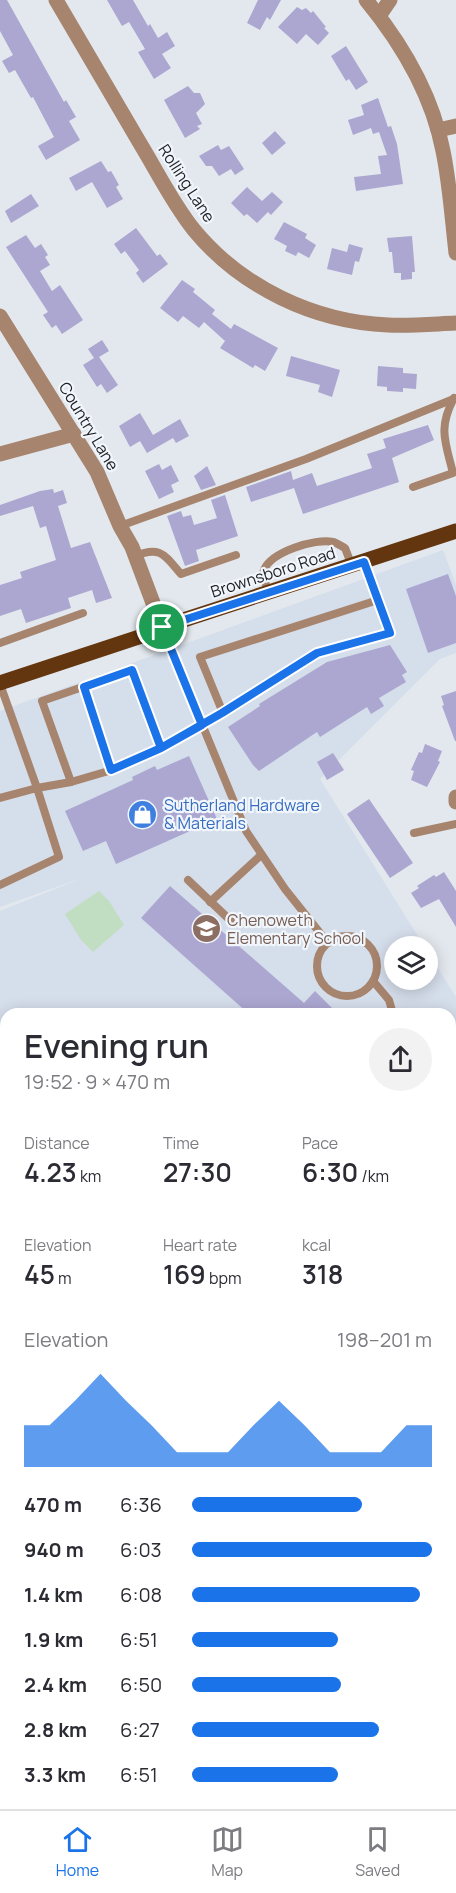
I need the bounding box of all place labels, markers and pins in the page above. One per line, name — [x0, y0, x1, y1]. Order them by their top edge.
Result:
pin — [136, 601, 187, 652]
place label: Sutherland Hardware & Materials — [164, 794, 320, 834]
shop icon: Sutherland Hardware & Materials — [127, 798, 159, 830]
place label: Chenoweth Elementary School — [227, 909, 365, 949]
school or university icon: Chenoweth Elementary School — [190, 913, 222, 945]

